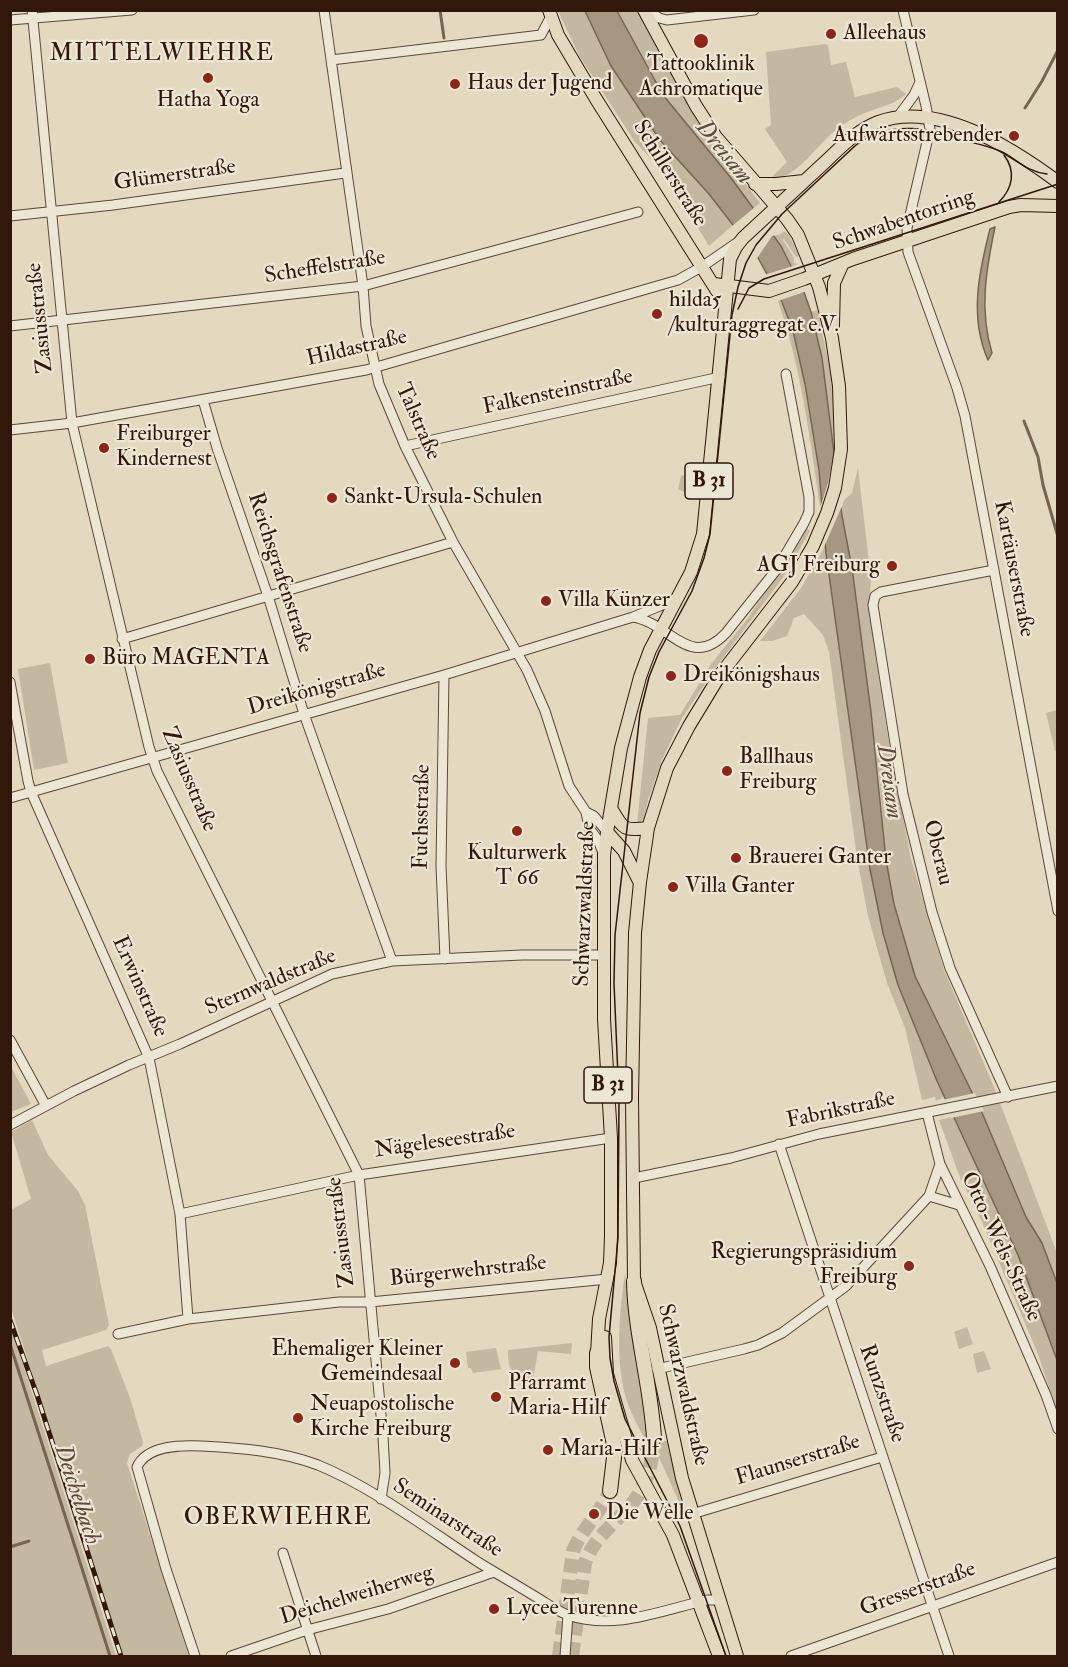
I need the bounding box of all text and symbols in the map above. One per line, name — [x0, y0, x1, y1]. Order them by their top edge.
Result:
place label: Alleehaus — [843, 21, 926, 47]
marker: Alleehaus — [824, 27, 838, 41]
marker: Tattooklinik Achromatique — [692, 32, 710, 50]
district label: MITTELWIEHRE — [49, 41, 275, 69]
place label: Tattooklinik Achromatique — [639, 52, 763, 104]
marker: Hatha Yoga — [201, 71, 215, 85]
place label: Haus der Jugend — [467, 71, 612, 97]
marker: Haus der Jugend — [448, 77, 462, 91]
place label: Hatha Yoga — [157, 88, 259, 114]
water label: Dreisam — [688, 115, 758, 191]
street label: Schillerstraße — [626, 116, 712, 232]
place label: Aufwärtsstrebender — [833, 123, 1002, 149]
marker: Aufwärtsstrebender — [1007, 129, 1021, 143]
street label: Glümerstraße — [112, 154, 238, 198]
street label: Schwabentorring — [830, 184, 978, 258]
street label: Scheffelstraße — [263, 245, 387, 291]
street label: Zasiusstraße — [22, 262, 60, 374]
place label: hilda5 /kulturaggregat e.V. — [669, 288, 839, 340]
marker: hilda5 /kulturaggregat e.V. — [650, 307, 664, 321]
street label: Hildastraße — [304, 325, 410, 373]
street label: Falkensteinstraße — [481, 364, 635, 422]
street label: Talstraße — [388, 379, 446, 465]
place label: Freiburger Kindernest — [116, 422, 212, 474]
marker: Freiburger Kindernest — [97, 441, 111, 455]
road number: B 31 — [685, 463, 733, 499]
place label: Sankt-Ursula-Schulen — [344, 485, 542, 511]
street label: Reichsgrafenstraße — [241, 489, 317, 657]
marker: Sankt-Ursula-Schulen — [325, 491, 339, 505]
street label: Kartäuserstraße — [987, 499, 1039, 639]
place label: AGJ Freiburg — [757, 553, 880, 579]
marker: AGJ Freiburg — [885, 559, 899, 573]
place label: Villa Künzer — [558, 588, 670, 614]
marker: Villa Künzer — [539, 594, 553, 608]
place label: Büro MAGENTA — [102, 646, 270, 672]
marker: Büro MAGENTA — [83, 652, 97, 666]
street label: Dreikönigstraße — [245, 658, 389, 722]
place label: Dreikönigshaus — [683, 663, 820, 689]
marker: Dreikönigshaus — [664, 669, 678, 683]
street label: Zasiusstraße — [154, 724, 222, 836]
water label: Dreisam — [869, 743, 907, 821]
place label: Ballhaus Freiburg — [739, 745, 816, 796]
street label: Fuchsstraße — [409, 764, 437, 870]
marker: Ballhaus Freiburg — [720, 764, 734, 778]
street label: Oberau — [916, 818, 958, 888]
street label: Schwarzwaldstraße — [570, 821, 602, 987]
marker: Kulturwerk T 66 — [510, 824, 524, 838]
place label: Kulturwerk T 66 — [467, 841, 567, 892]
place label: Brauerei Ganter — [748, 845, 891, 871]
marker: Brauerei Ganter — [729, 851, 743, 865]
place label: Villa Ganter — [685, 874, 795, 900]
marker: Villa Ganter — [666, 880, 680, 894]
street label: Erwinstraße — [105, 932, 173, 1042]
street label: Sternwaldstraße — [202, 944, 340, 1022]
road number: B 31 — [584, 1067, 632, 1103]
street label: Fabrikstraße — [784, 1087, 898, 1135]
street label: Nägeleseestraße — [373, 1119, 517, 1165]
street label: Otto-Wels-Straße — [954, 1168, 1046, 1326]
street label: Zasiusstraße — [322, 1175, 362, 1289]
place label: Regierungspräsidium Freiburg — [711, 1240, 897, 1292]
street label: Bürgerwehrstraße — [388, 1251, 548, 1293]
marker: Regierungspräsidium Freiburg — [902, 1259, 916, 1273]
street label: Schwarzwaldstraße — [651, 1301, 713, 1469]
place label: Ehemaliger Kleiner Gemeindesaal — [271, 1337, 443, 1388]
street label: Runzstraße — [852, 1342, 910, 1446]
marker: Ehemaliger Kleiner Gemeindesaal — [448, 1356, 462, 1370]
place label: Pfarramt Maria-Hilf — [508, 1371, 607, 1422]
marker: Pfarramt Maria-Hilf — [489, 1390, 503, 1404]
place label: Neuapostolische Kirche Freiburg — [310, 1392, 454, 1444]
marker: Neuapostolische Kirche Freiburg — [291, 1411, 305, 1425]
street label: Flaunserstraße — [732, 1429, 864, 1493]
place label: Maria-Hilf — [560, 1437, 659, 1463]
water label: Deichelbach — [46, 1442, 106, 1548]
marker: Maria-Hilf — [541, 1443, 555, 1457]
street label: Seminarstraße — [387, 1474, 507, 1564]
place label: Die Welle — [606, 1501, 693, 1527]
district label: OBERWIEHRE — [184, 1505, 372, 1533]
marker: Die Welle — [587, 1507, 601, 1521]
street label: Gresserstraße — [857, 1557, 979, 1623]
street label: Deichelweiherweg — [277, 1560, 437, 1632]
place label: Lycee Turenne — [506, 1596, 638, 1622]
marker: Lycee Turenne — [487, 1602, 501, 1616]

